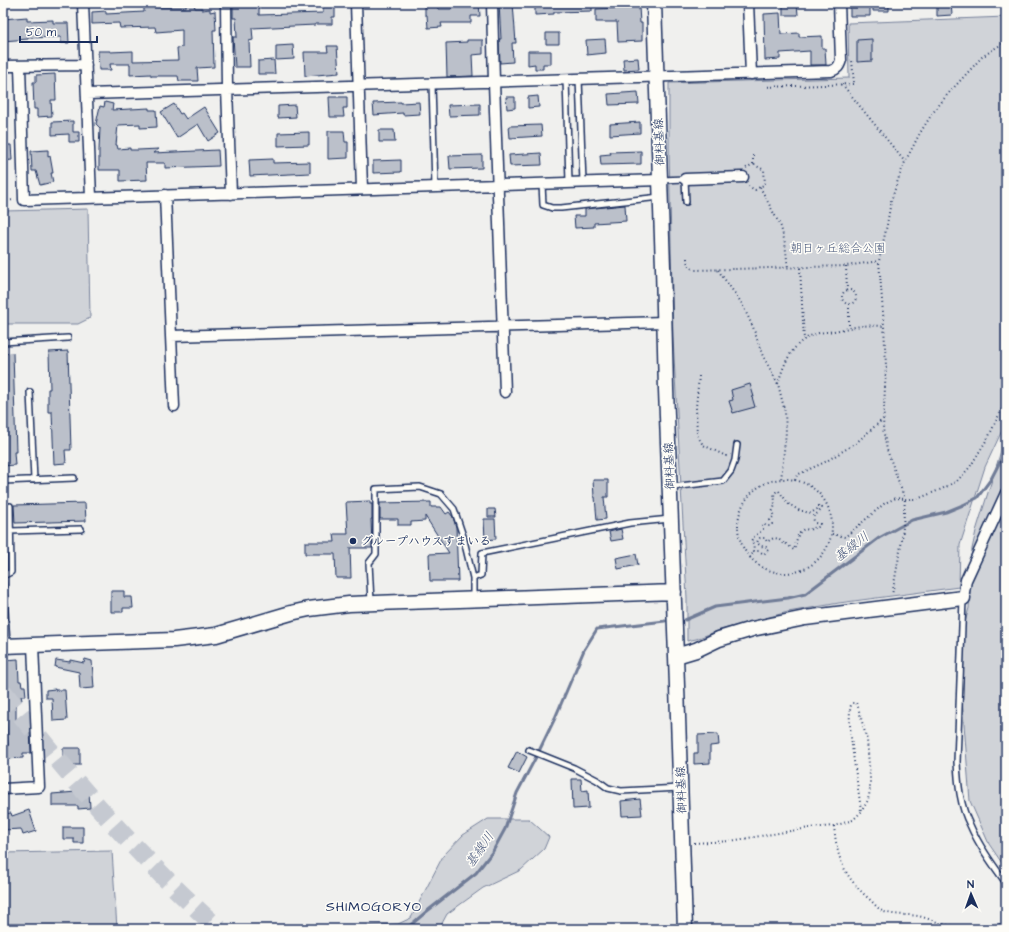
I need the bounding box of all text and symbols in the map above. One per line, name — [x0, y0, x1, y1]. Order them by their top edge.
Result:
scale bar — [20, 18, 97, 44]
text: 50 m — [26, 24, 57, 41]
street label: 御料基線 — [650, 118, 669, 166]
park label: 朝日ヶ丘総合公園 — [790, 240, 886, 257]
street label: 御料基線 — [660, 442, 679, 490]
water label: 基線川 — [831, 528, 873, 566]
place label: グループハウスすまいる — [361, 533, 491, 550]
marker: グループハウスすまいる — [348, 536, 358, 546]
street label: 御料基線 — [672, 766, 691, 814]
water label: 基線川 — [461, 828, 498, 871]
north arrow — [951, 874, 991, 914]
text: N — [967, 877, 974, 892]
district label: SHIMOGORYO — [326, 897, 422, 917]

